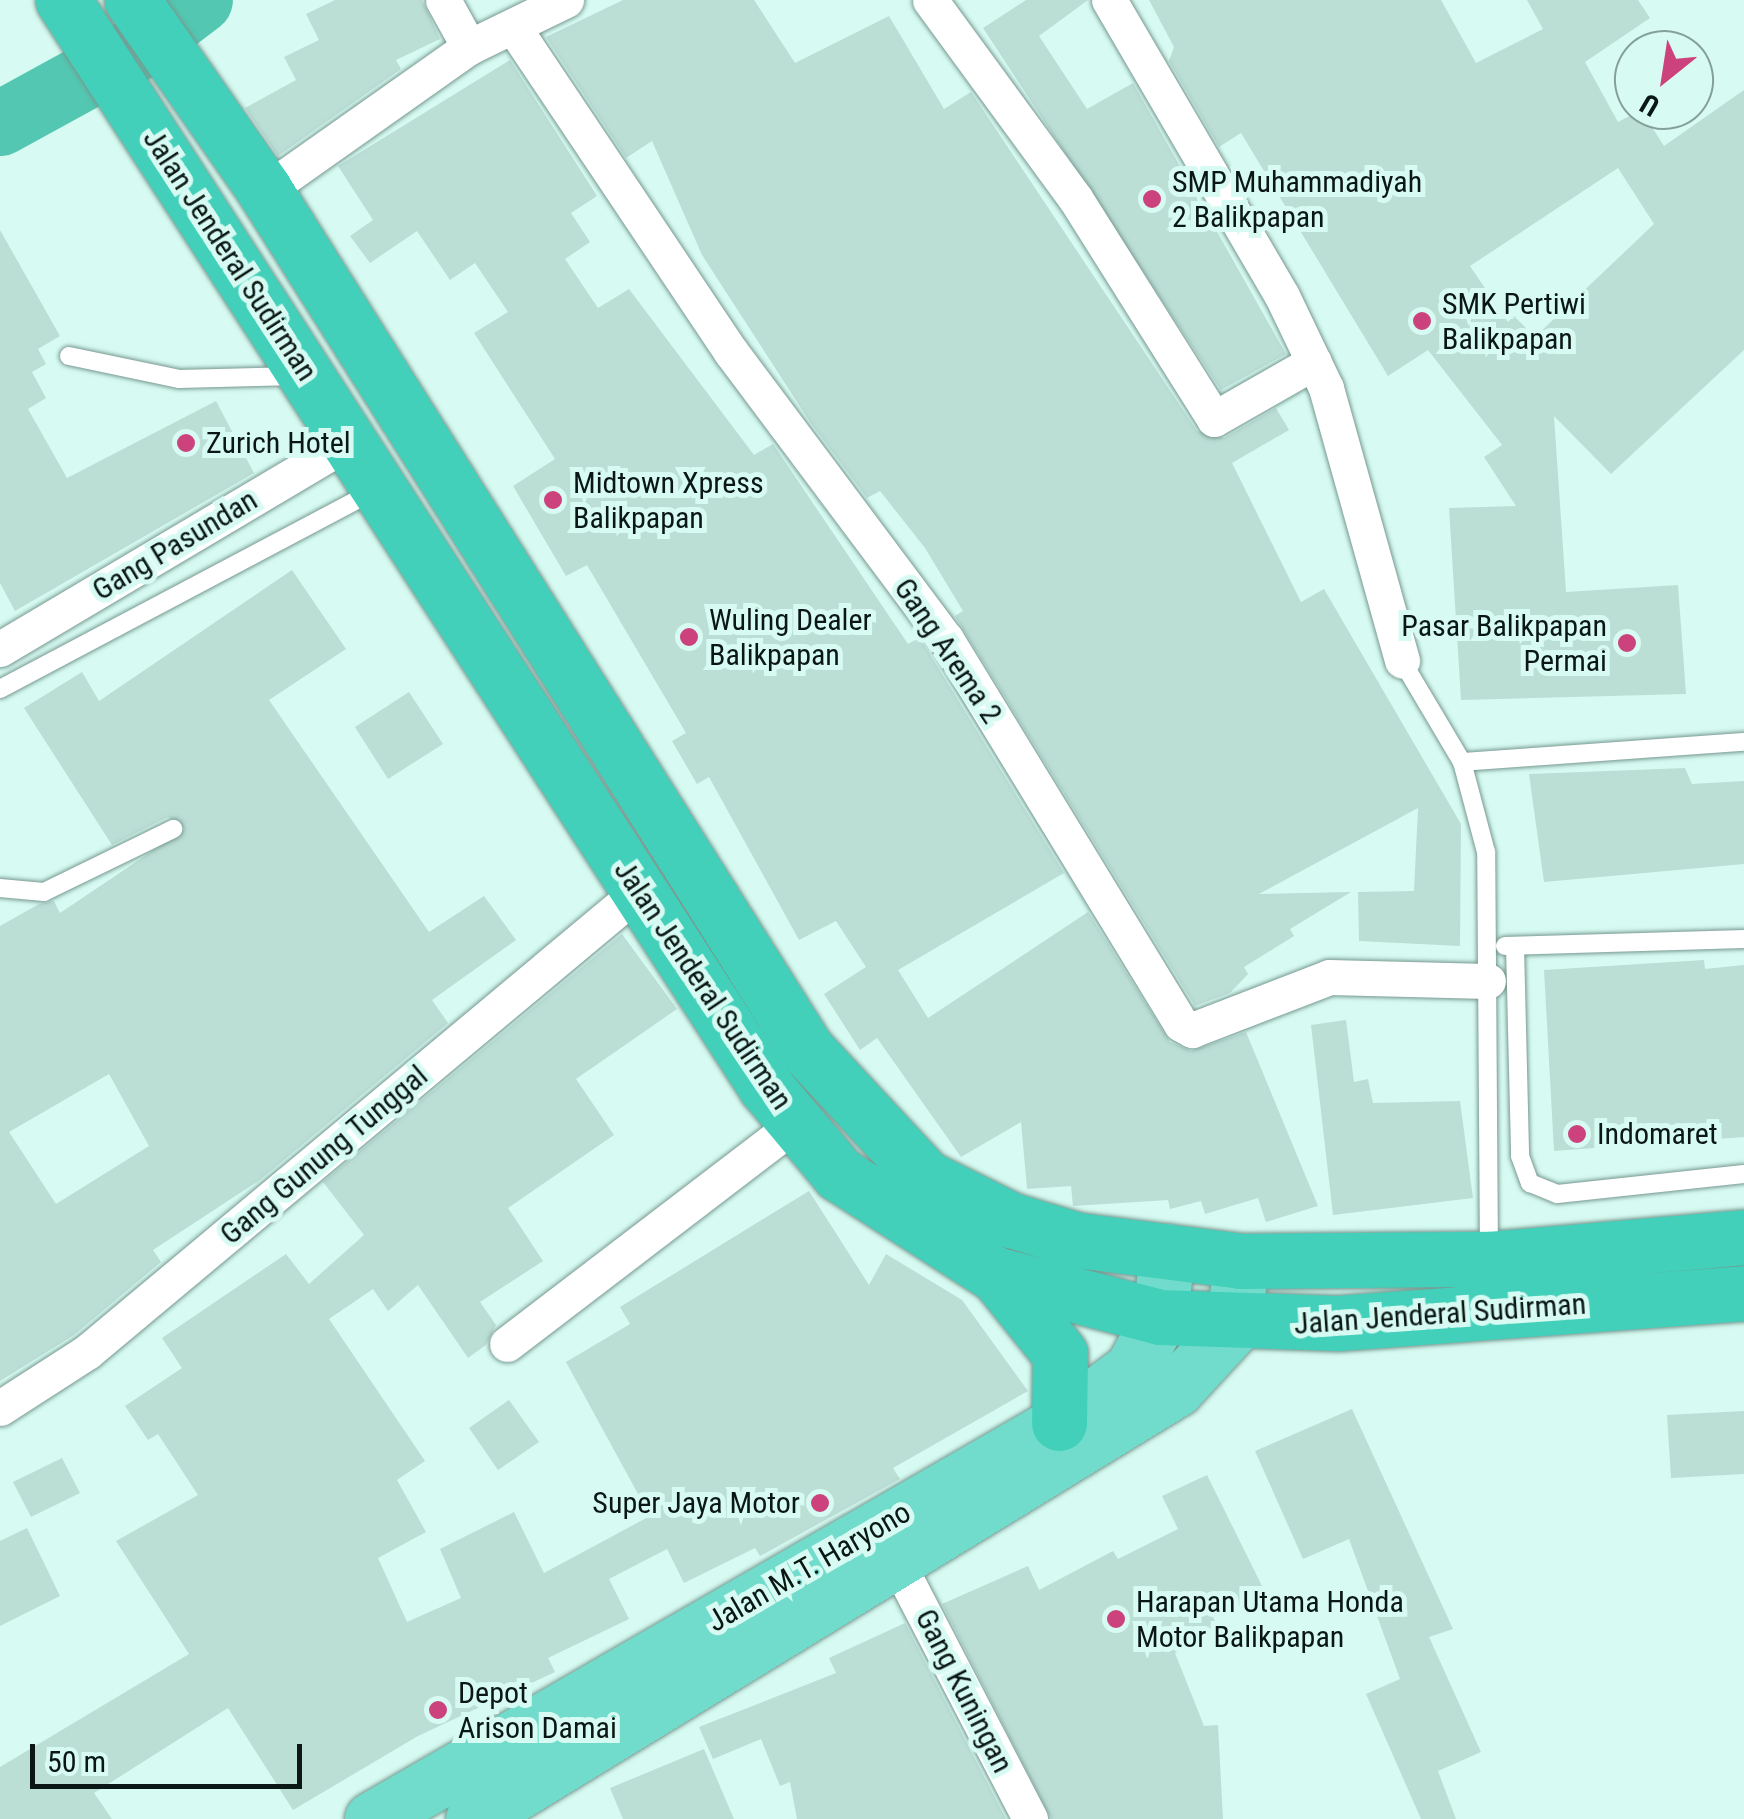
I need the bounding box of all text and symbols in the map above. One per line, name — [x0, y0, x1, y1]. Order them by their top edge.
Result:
north arrow — [1614, 30, 1714, 130]
text: U — [1635, 86, 1665, 123]
street label: Jalan Jenderal Sudirman — [135, 122, 325, 388]
place label: SMP Muhammadiyah 2 Balikpapan — [1172, 164, 1422, 234]
marker: SMP Muhammadiyah 2 Balikpapan — [1141, 188, 1163, 210]
place label: SMK Pertiwi Balikpapan — [1442, 286, 1586, 356]
marker: SMK Pertiwi Balikpapan — [1411, 310, 1433, 332]
place label: Zurich Hotel — [206, 425, 351, 461]
marker: Zurich Hotel — [175, 432, 197, 454]
place label: Midtown Xpress Balikpapan — [573, 465, 764, 536]
street label: Gang Pasundan — [86, 482, 264, 608]
marker: Midtown Xpress Balikpapan — [542, 489, 564, 511]
street label: Gang Arema 2 — [886, 572, 1010, 730]
place label: Wuling Dealer Balikpapan — [709, 602, 872, 672]
place label: Pasar Balikpapan Permai — [1401, 608, 1607, 678]
marker: Wuling Dealer Balikpapan — [678, 626, 700, 648]
marker: Pasar Balikpapan Permai — [1616, 632, 1638, 654]
street label: Jalan Jenderal Sudirman — [606, 854, 800, 1116]
street label: Gang Gunung Tunggal — [213, 1058, 435, 1252]
place label: Indomaret — [1597, 1116, 1718, 1152]
marker: Indomaret — [1566, 1123, 1588, 1145]
street label: Jalan Jenderal Sudirman — [1293, 1286, 1587, 1342]
place label: Super Jaya Motor — [592, 1485, 800, 1521]
marker: Super Jaya Motor — [809, 1492, 831, 1514]
street label: Jalan M.T. Haryono — [701, 1494, 917, 1640]
place label: Harapan Utama Honda Motor Balikpapan — [1136, 1584, 1404, 1654]
street label: Gang Kuningan — [907, 1603, 1021, 1779]
marker: Harapan Utama Honda Motor Balikpapan — [1105, 1608, 1127, 1630]
place label: Depot Arison Damai — [458, 1675, 617, 1746]
marker: Depot Arison Damai — [427, 1699, 449, 1721]
scale bar — [35, 1724, 308, 1786]
text: 50 m — [47, 1744, 106, 1779]

